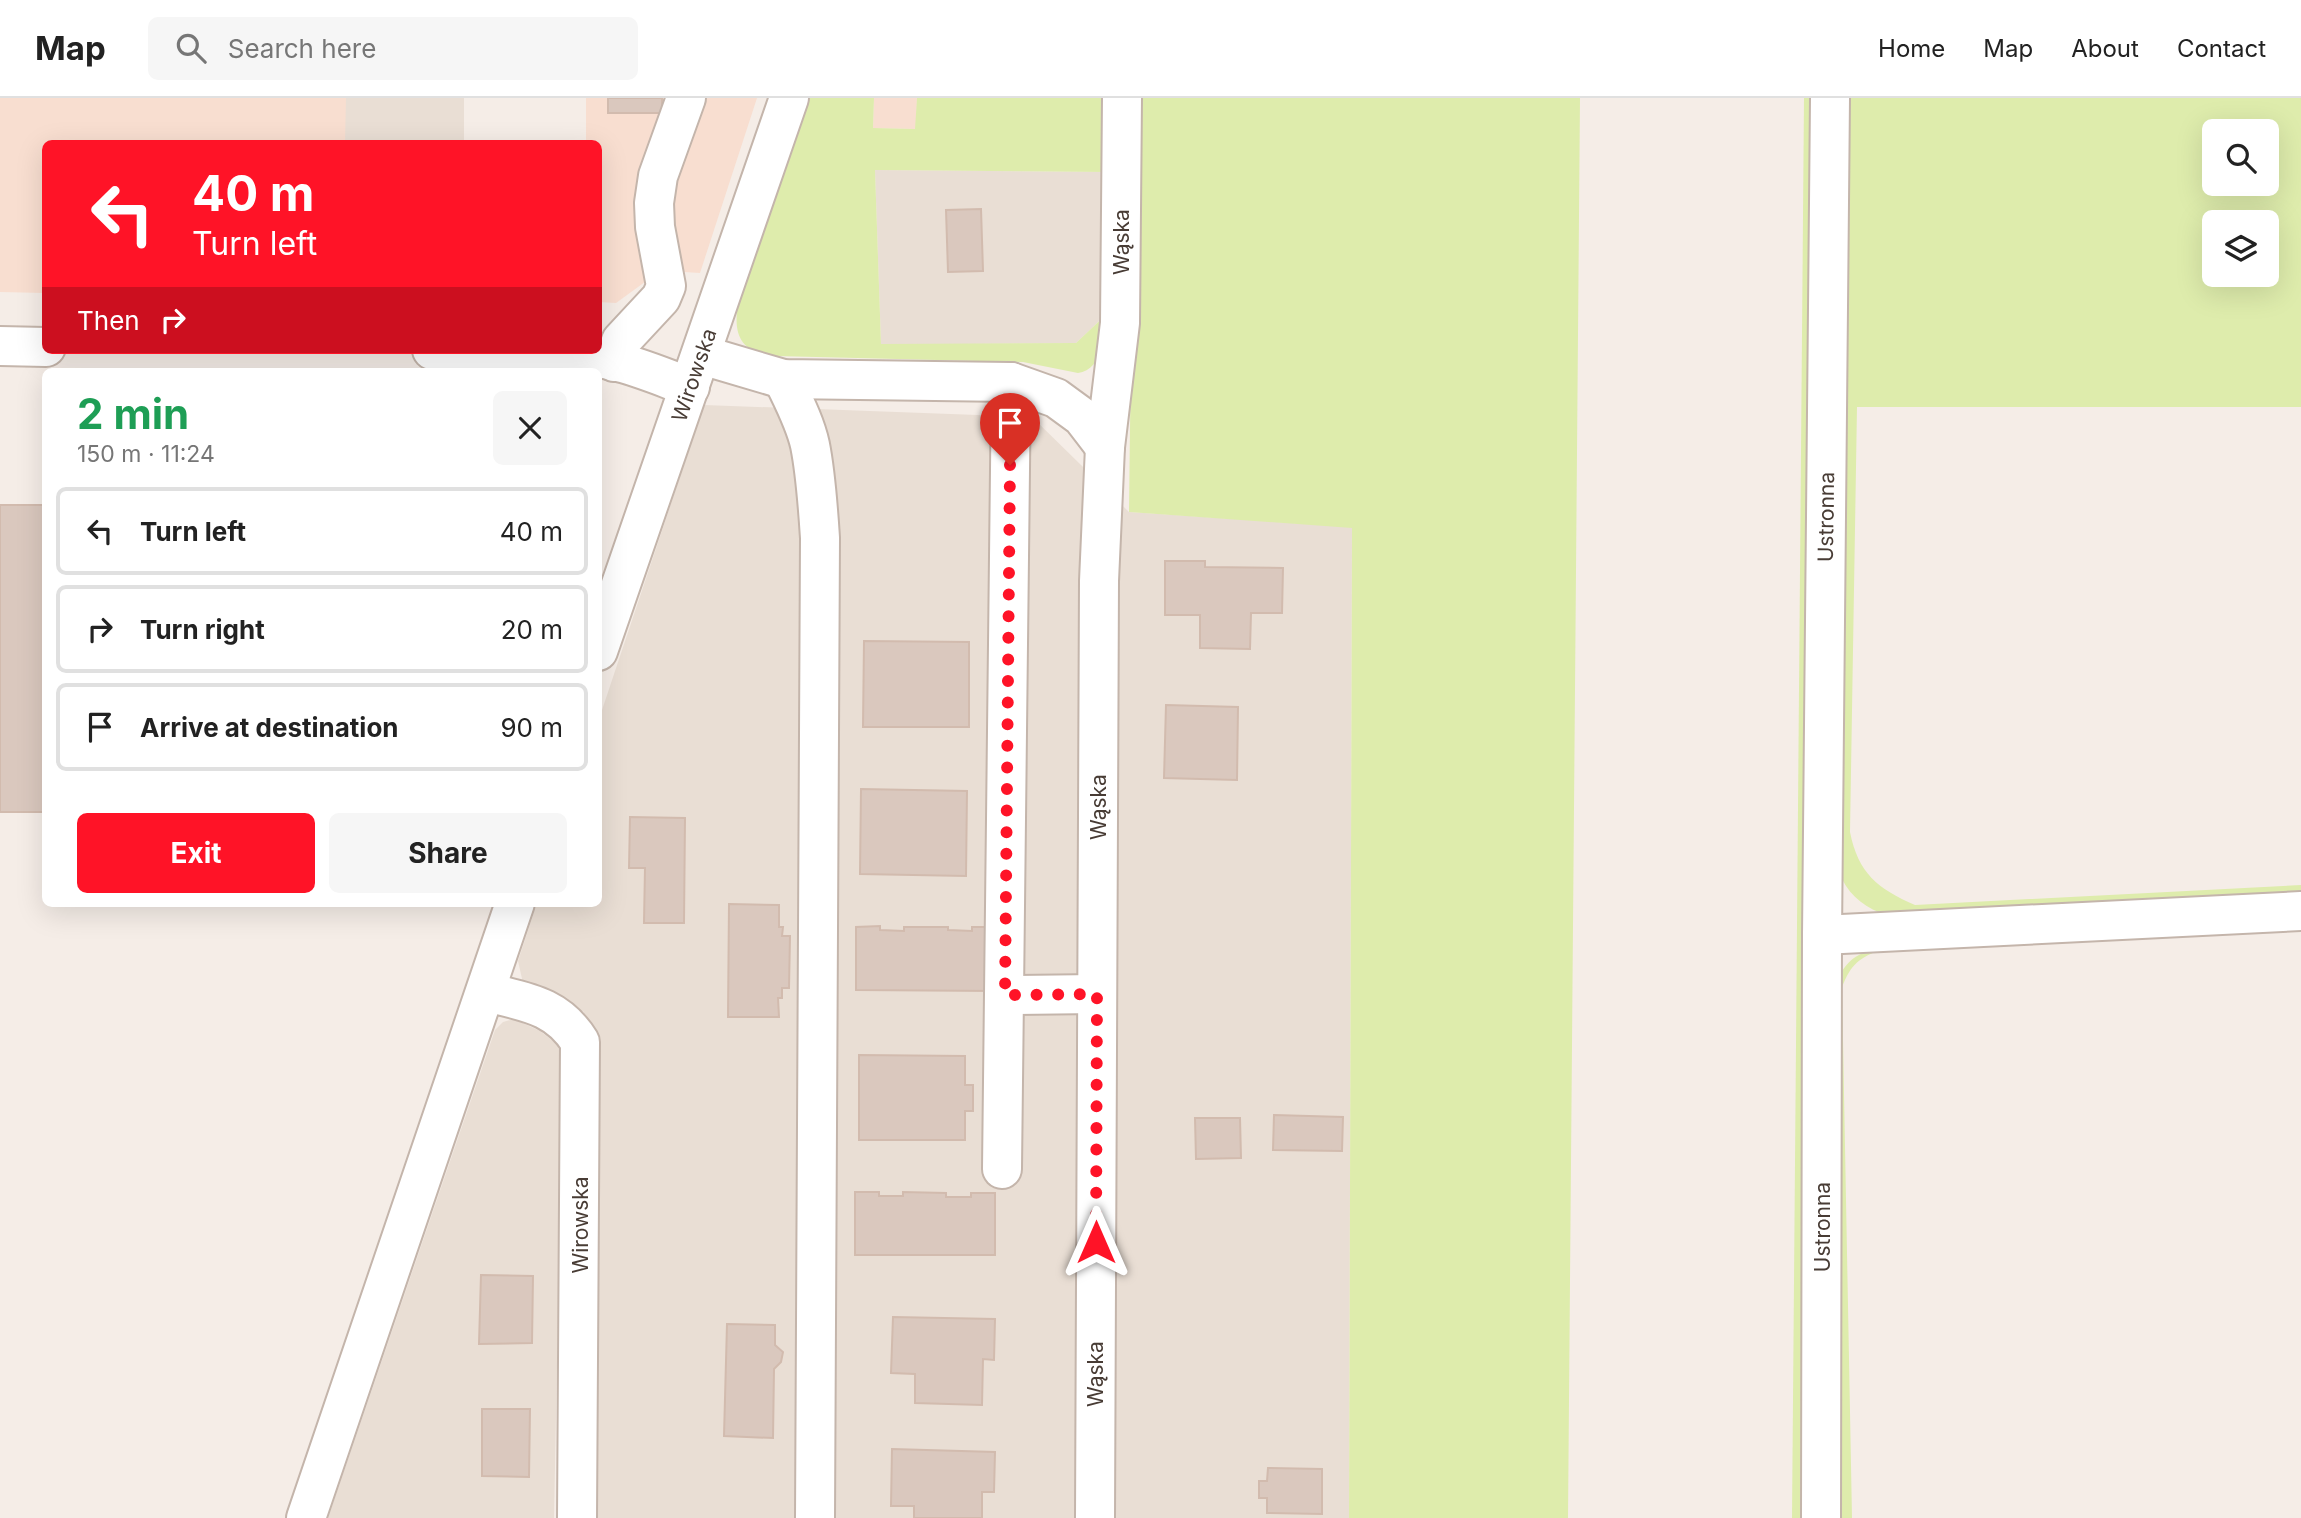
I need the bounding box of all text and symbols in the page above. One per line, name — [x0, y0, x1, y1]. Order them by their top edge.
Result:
search box — [148, 17, 638, 80]
text: Map — [35, 28, 106, 68]
icon: search — [172, 29, 210, 67]
text: Search here — [228, 33, 376, 64]
text: Home — [1878, 34, 1945, 63]
text: Map — [1983, 34, 2033, 63]
text: About — [2071, 34, 2139, 63]
text: Contact — [2177, 34, 2266, 63]
map controls — [2202, 119, 2279, 287]
button: search — [2202, 119, 2279, 196]
text: 40 m — [192, 164, 315, 223]
icon: left — [77, 168, 168, 259]
street label: Wąska — [1109, 209, 1134, 275]
button: layers — [2202, 210, 2279, 287]
text: Turn left — [192, 224, 317, 263]
icon: right — [154, 301, 192, 339]
text: Then — [77, 305, 140, 336]
street label: Wirowska — [666, 325, 722, 425]
text: 2 min — [77, 388, 189, 439]
button: close — [493, 391, 567, 465]
pin — [980, 393, 1040, 465]
icon: arrive — [991, 404, 1029, 442]
text: 150 m · 11:24 — [77, 440, 215, 468]
street label: Ustronna — [1813, 472, 1839, 562]
icon: left — [81, 512, 119, 550]
text: Turn left — [140, 516, 246, 547]
text: 40 m — [500, 516, 563, 547]
icon: right — [81, 610, 119, 648]
text: Turn right — [140, 614, 265, 645]
text: 20 m — [501, 614, 563, 645]
icon: arrive — [81, 708, 119, 746]
text: Arrive at destination — [140, 712, 399, 743]
text: 90 m — [500, 712, 563, 743]
street label: Wąska — [1086, 774, 1111, 840]
button: Exit — [77, 813, 315, 893]
button: Share — [329, 813, 567, 893]
street label: Wirowska — [568, 1176, 593, 1274]
street label: Ustronna — [1810, 1182, 1835, 1272]
position arrow — [1059, 1205, 1133, 1279]
street label: Wąska — [1083, 1341, 1108, 1407]

